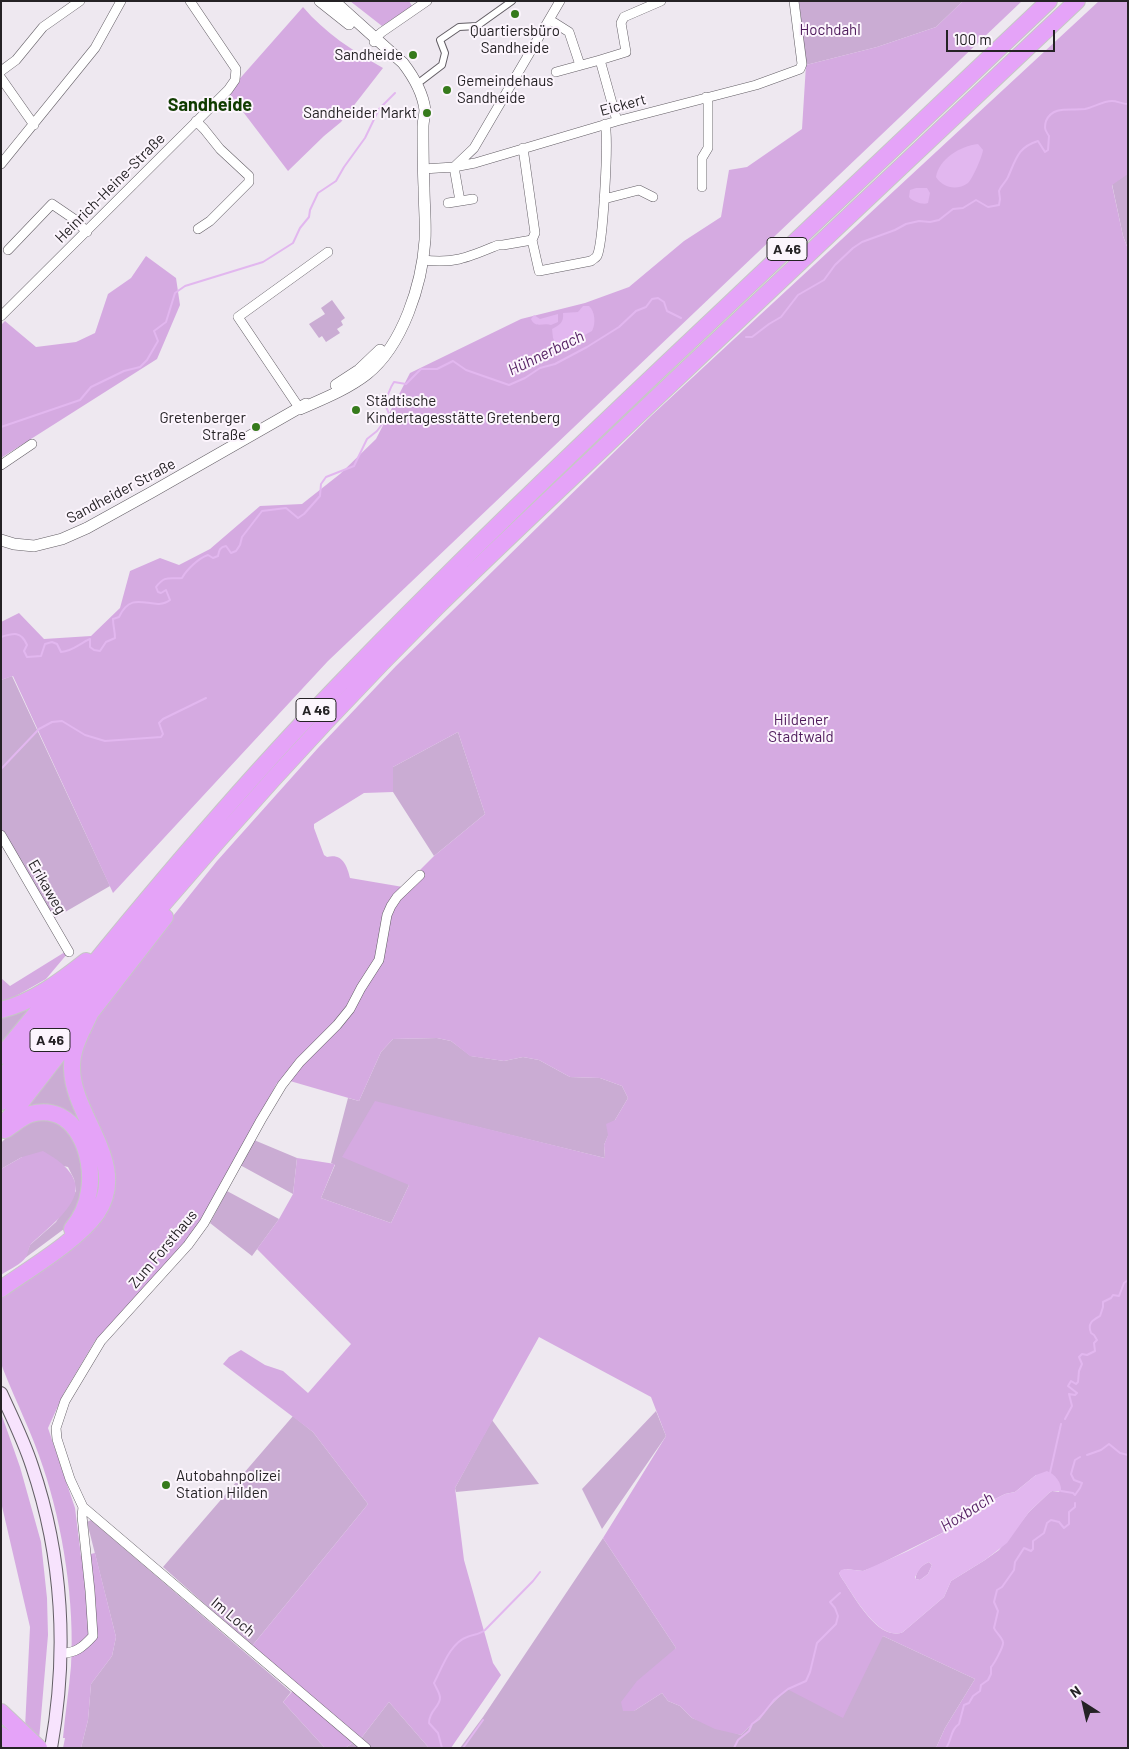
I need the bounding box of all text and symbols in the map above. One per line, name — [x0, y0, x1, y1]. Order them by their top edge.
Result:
marker: Quartiersbüro Sandheide — [509, 8, 521, 20]
scale bar — [949, 20, 1058, 52]
park label: Hochdahl — [799, 21, 861, 39]
place label: Quartiersbüro Sandheide — [470, 22, 560, 57]
text: 100 m — [954, 30, 992, 48]
place label: Sandheide — [334, 46, 403, 64]
marker: Sandheide — [407, 49, 419, 61]
place label: Gemeindehaus Sandheide — [457, 72, 553, 107]
marker: Gemeindehaus Sandheide — [441, 84, 453, 96]
street label: Eickert — [598, 90, 648, 120]
district label: Sandheide — [168, 94, 252, 116]
place label: Sandheider Markt — [303, 104, 417, 122]
marker: Sandheider Markt — [421, 107, 433, 119]
street label: Heinrich-Heine-Straße — [51, 129, 169, 247]
road number: A 46 — [767, 238, 807, 260]
water label: Hühnerbach — [505, 326, 587, 380]
place label: Städtische Kindertagesstätte Gretenberg — [366, 392, 560, 427]
marker: Städtische Kindertagesstätte Gretenberg — [350, 404, 362, 416]
place label: Gretenberger Straße — [159, 409, 246, 444]
marker: Gretenberger Straße — [250, 421, 262, 433]
street label: Sandheider Straße — [63, 455, 179, 527]
road number: A 46 — [296, 698, 336, 722]
park label: Hildener Stadtwald — [768, 711, 834, 746]
street label: Erikaweg — [24, 857, 70, 917]
road number: A 46 — [30, 1028, 70, 1052]
street label: Zum Forsthaus — [125, 1206, 201, 1292]
place label: Autobahnpolizei Station Hilden — [176, 1467, 281, 1502]
marker: Autobahnpolizei Station Hilden — [160, 1479, 172, 1491]
water label: Hoxbach — [937, 1488, 997, 1536]
street label: Im Loch — [207, 1593, 259, 1641]
north arrow — [1059, 1679, 1109, 1729]
text: N — [1066, 1682, 1084, 1701]

